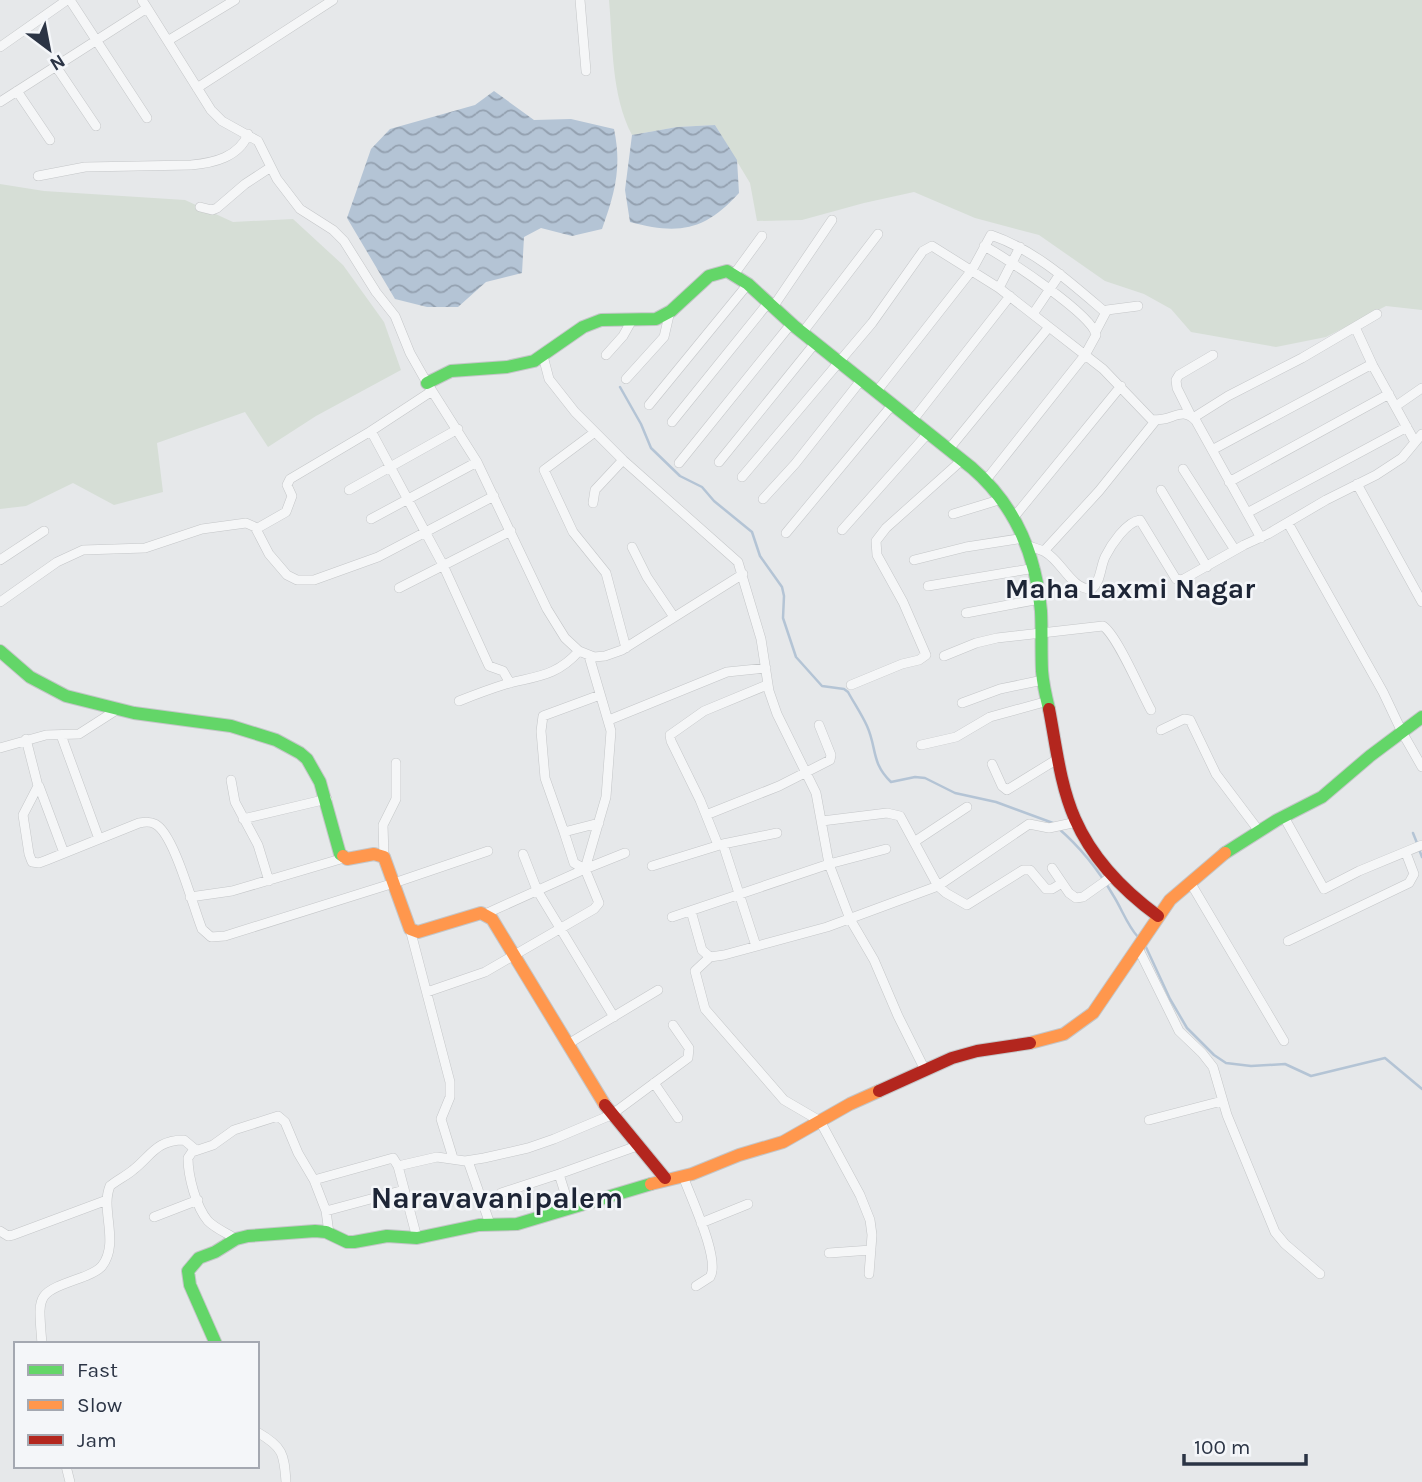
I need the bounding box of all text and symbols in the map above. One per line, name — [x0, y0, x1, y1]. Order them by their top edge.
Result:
north arrow — [14, 14, 84, 84]
text: N — [46, 50, 69, 76]
district label: Maha Laxmi Nagar — [1005, 572, 1255, 605]
district label: Naravavanipalem — [371, 1180, 623, 1216]
legend — [14, 1342, 259, 1468]
text: Fast — [77, 1358, 118, 1382]
text: Slow — [77, 1393, 122, 1417]
scale bar — [1184, 1422, 1306, 1466]
text: Jam — [77, 1428, 117, 1452]
text: 100 m — [1194, 1435, 1251, 1459]

